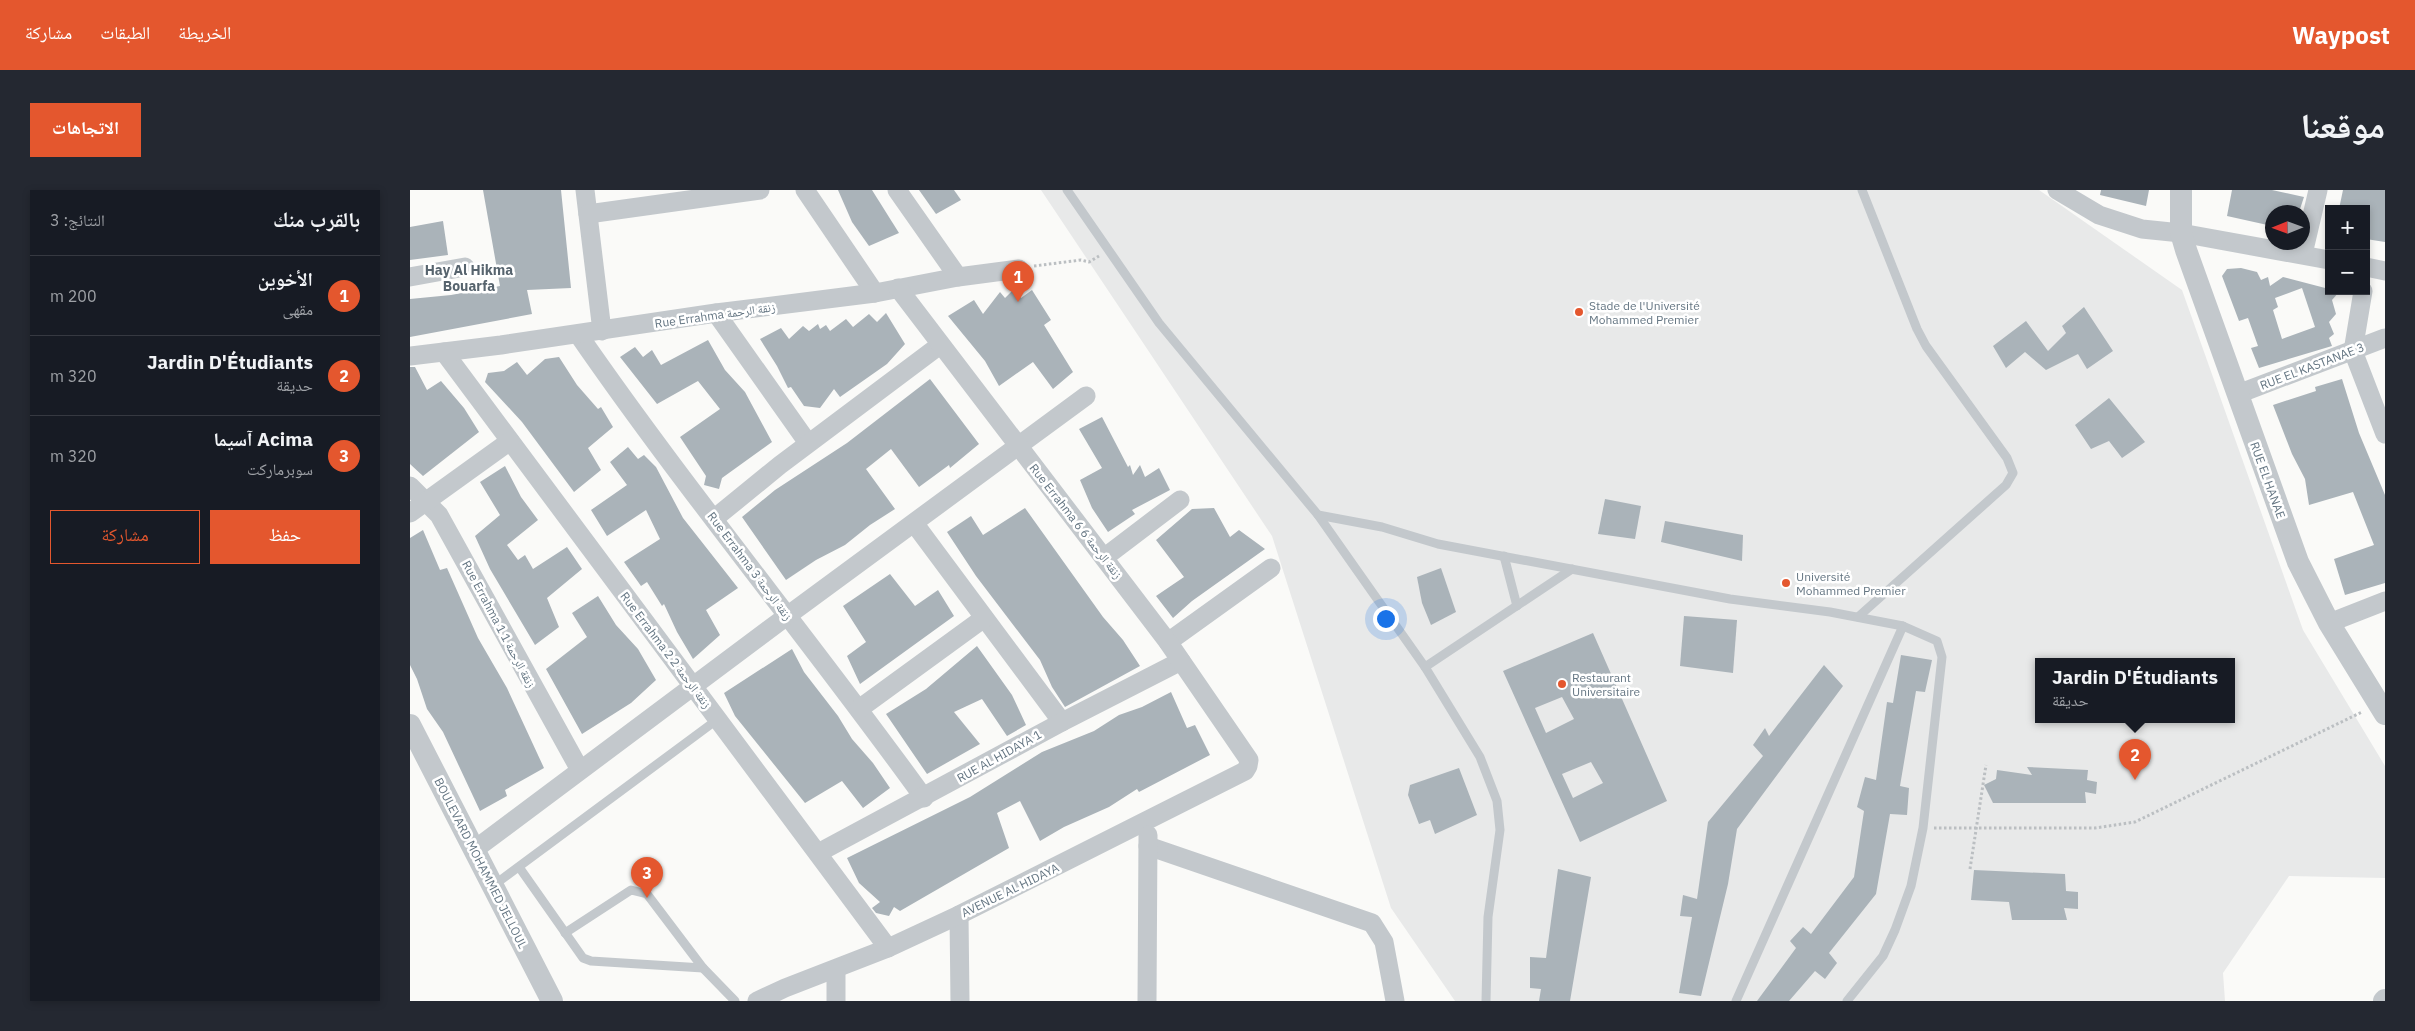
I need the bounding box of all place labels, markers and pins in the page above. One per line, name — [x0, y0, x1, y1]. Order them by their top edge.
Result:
pin: 1 — [1002, 261, 1034, 302]
place label: Stade de l'Université Mohammed Premier — [1589, 298, 1700, 327]
marker: Stade de l'Université Mohammed Premier — [1573, 306, 1585, 318]
place label: Université Mohammed Premier — [1796, 569, 1906, 598]
marker: Université Mohammed Premier — [1780, 577, 1792, 589]
place label: Restaurant Universitaire — [1572, 670, 1641, 699]
marker: Restaurant Universitaire — [1556, 678, 1568, 690]
pin: 2 — [2119, 739, 2151, 780]
pin: 3 — [631, 857, 663, 898]

